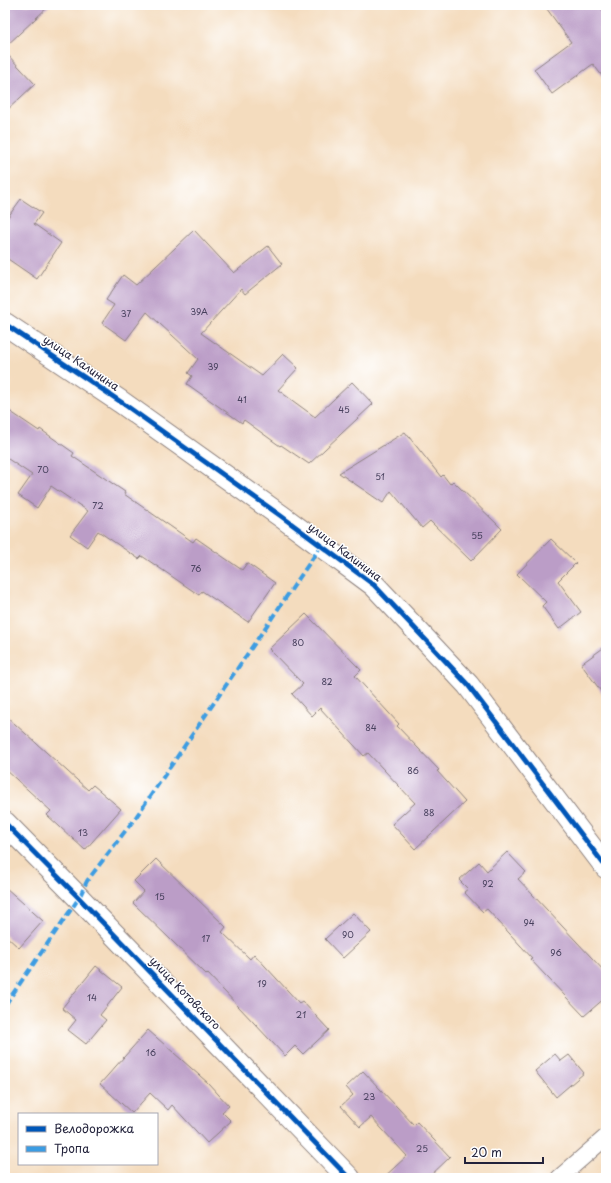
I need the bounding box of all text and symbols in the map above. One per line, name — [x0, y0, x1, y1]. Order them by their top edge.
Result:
house number: 39А — [190, 304, 208, 318]
house number: 37 — [121, 306, 131, 320]
street label: улица Калинина — [40, 331, 123, 395]
house number: 39 — [207, 359, 219, 373]
house number: 41 — [237, 392, 247, 406]
house number: 45 — [338, 402, 350, 416]
house number: 70 — [37, 462, 49, 476]
house number: 51 — [375, 469, 385, 483]
house number: 72 — [92, 498, 104, 512]
street label: улица Калинина — [305, 518, 386, 585]
house number: 55 — [471, 528, 483, 542]
house number: 76 — [191, 561, 201, 575]
house number: 80 — [292, 635, 305, 649]
house number: 82 — [321, 674, 333, 688]
house number: 84 — [365, 720, 377, 734]
house number: 86 — [407, 763, 419, 777]
house number: 88 — [423, 805, 435, 819]
house number: 13 — [78, 825, 88, 839]
house number: 92 — [482, 876, 494, 890]
house number: 15 — [155, 889, 165, 903]
house number: 94 — [523, 915, 535, 929]
house number: 90 — [342, 927, 354, 941]
house number: 17 — [202, 931, 211, 945]
house number: 96 — [550, 945, 562, 959]
street label: улица Котовского — [146, 952, 225, 1033]
house number: 19 — [257, 976, 267, 990]
house number: 14 — [87, 990, 97, 1004]
house number: 21 — [296, 1007, 306, 1021]
house number: 16 — [146, 1045, 156, 1059]
house number: 23 — [363, 1089, 375, 1103]
legend — [18, 1113, 158, 1165]
text: Велодорожка — [54, 1119, 134, 1137]
text: Тропа — [54, 1139, 90, 1157]
scale bar — [465, 1139, 543, 1165]
house number: 25 — [416, 1141, 428, 1155]
text: 20 m — [471, 1143, 502, 1161]

